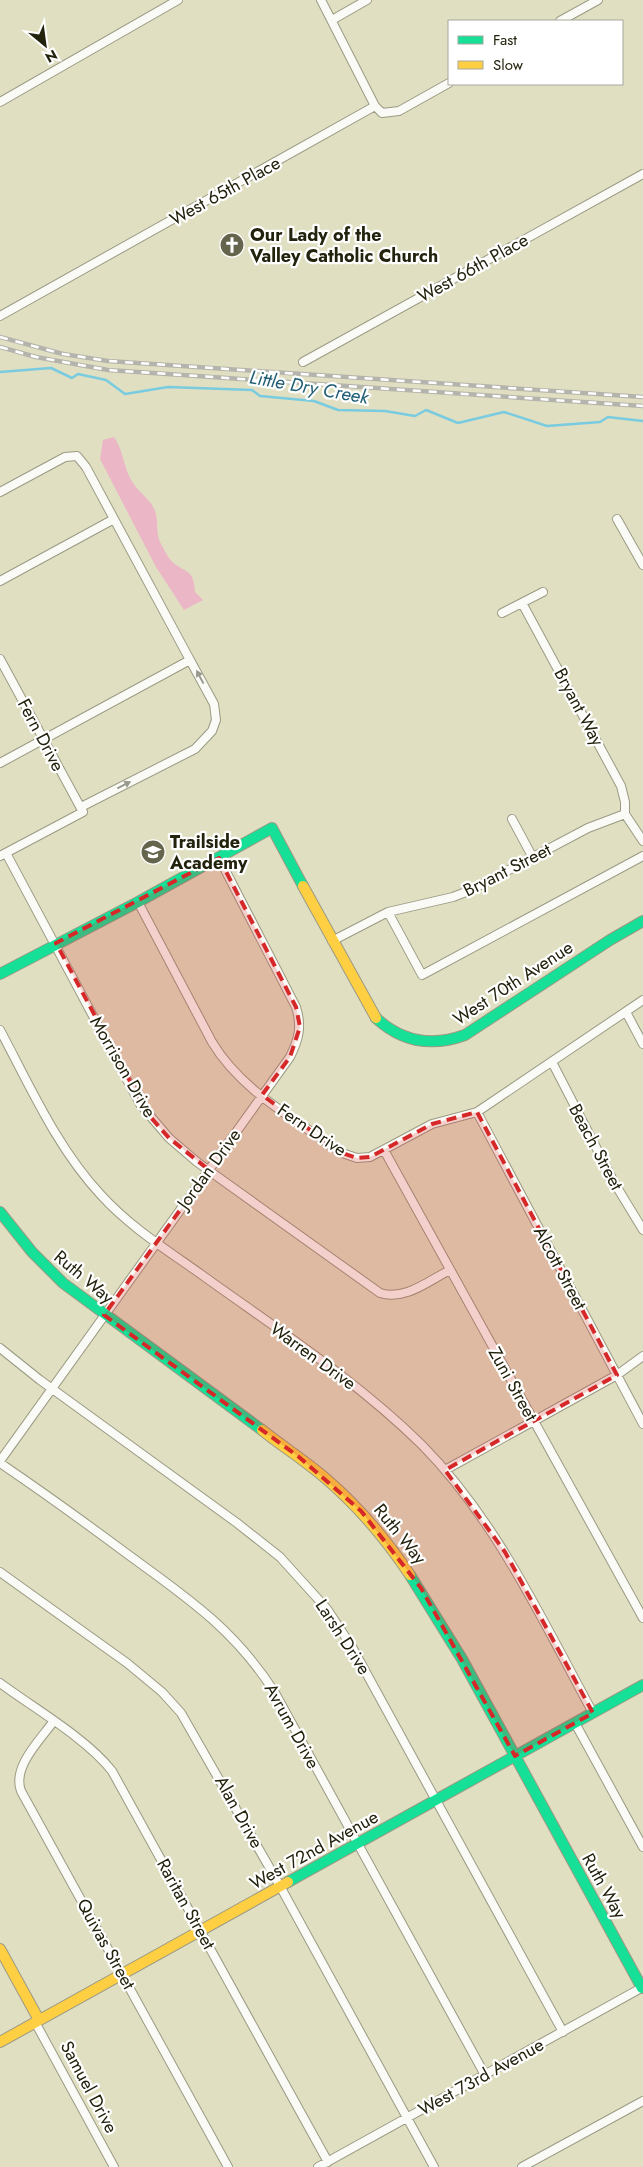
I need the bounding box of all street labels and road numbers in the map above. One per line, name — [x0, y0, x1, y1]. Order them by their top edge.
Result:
street label: West 65th Place — [165, 150, 285, 232]
street label: West 66th Place — [413, 227, 533, 309]
street label: Bryant Way — [548, 663, 610, 751]
street label: Fern Drive — [11, 694, 71, 776]
street label: Bryant Street — [459, 836, 556, 903]
street label: West 70th Avenue — [448, 934, 578, 1032]
street label: Morrison Drive — [83, 1011, 163, 1123]
street label: Fern Drive — [272, 1097, 352, 1163]
street label: Beach Street — [562, 1099, 630, 1195]
street label: Jordan Drive — [170, 1123, 247, 1216]
street label: Alcott Street — [527, 1222, 593, 1315]
street label: Ruth Way — [48, 1244, 120, 1310]
street label: Warren Drive — [265, 1316, 361, 1396]
street label: Zuni Street — [482, 1342, 544, 1426]
street label: Ruth Way — [367, 1498, 433, 1570]
street label: Larsh Drive — [309, 1594, 377, 1680]
street label: Avrum Drive — [258, 1679, 326, 1773]
street label: Alan Drive — [208, 1771, 270, 1853]
street label: West 72nd Avenue — [245, 1804, 383, 1896]
street label: Ruth Way — [575, 1849, 633, 1924]
street label: Raritan Street — [150, 1854, 222, 1955]
street label: Quivas Street — [70, 1894, 142, 1995]
street label: West 73rd Avenue — [414, 2032, 548, 2122]
street label: Samuel Drive — [54, 2036, 124, 2138]

